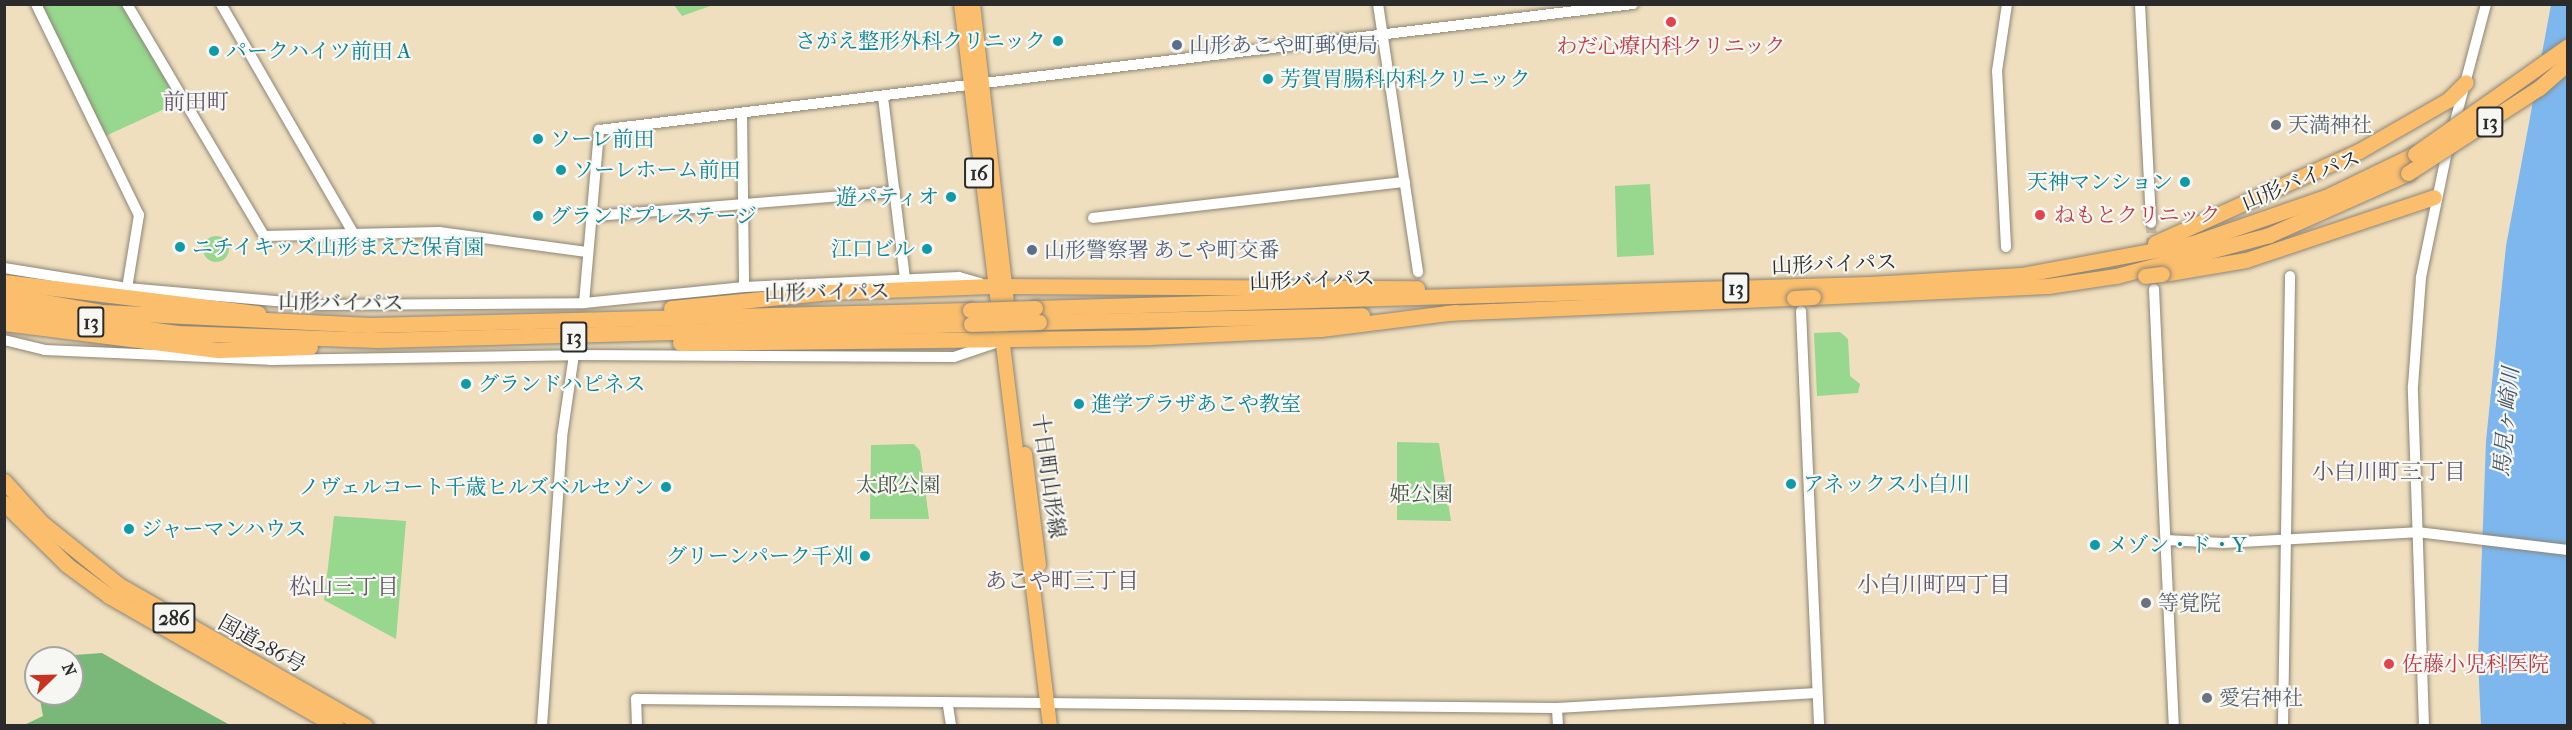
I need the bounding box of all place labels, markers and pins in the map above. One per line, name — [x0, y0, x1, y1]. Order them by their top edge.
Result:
marker: わだ心療内科クリニック — [1662, 13, 1680, 31]
place label: さがえ整形外科クリニック — [794, 28, 1046, 54]
place label: 山形あこや町郵便局 — [1189, 32, 1378, 58]
place label: わだ心療内科クリニック — [1556, 33, 1786, 59]
marker: さがえ整形外科クリニック — [1051, 34, 1065, 48]
place label: パークハイツ前田 A — [226, 38, 412, 64]
marker: 山形あこや町郵便局 — [1170, 38, 1184, 52]
marker: パークハイツ前田 A — [207, 44, 221, 58]
place label: 芳賀胃腸科内科クリニック — [1280, 66, 1532, 92]
marker: 芳賀胃腸科内科クリニック — [1261, 72, 1275, 86]
place label: 天満神社 — [2288, 112, 2372, 138]
marker: 天満神社 — [2269, 118, 2283, 132]
place label: ソーレ前田 — [550, 126, 655, 152]
marker: ソーレ前田 — [531, 132, 545, 146]
place label: ソーレホーム前田 — [573, 157, 741, 183]
marker: ソーレホーム前田 — [554, 163, 568, 177]
place label: 天神マンション — [2026, 169, 2173, 195]
marker: 天神マンション — [2178, 175, 2192, 189]
place label: 遊パティオ — [834, 184, 939, 210]
marker: 遊パティオ — [944, 190, 958, 204]
place label: ねもとクリニック — [2054, 202, 2222, 228]
place label: グランドプレステージ — [550, 203, 760, 229]
marker: ねもとクリニック — [2031, 206, 2049, 224]
marker: グランドプレステージ — [531, 209, 545, 223]
place label: ニチイキッズ山形まえた保育園 — [192, 234, 486, 260]
place label: 江口ビル — [831, 236, 915, 262]
place label: 山形警察署 あこや町交番 — [1044, 237, 1280, 263]
marker: ニチイキッズ山形まえた保育園 — [173, 240, 187, 254]
marker: 江口ビル — [920, 242, 934, 256]
marker: 山形警察署 あこや町交番 — [1025, 243, 1039, 257]
place label: グランドハピネス — [478, 371, 646, 397]
marker: グランドハピネス — [459, 377, 473, 391]
place label: 進学プラザあこや教室 — [1091, 391, 1301, 417]
marker: 進学プラザあこや教室 — [1072, 397, 1086, 411]
place label: アネックス小白川 — [1803, 471, 1971, 497]
place label: ノヴェルコート千歳ヒルズベルセゾン — [297, 474, 654, 500]
marker: アネックス小白川 — [1784, 477, 1798, 491]
marker: ノヴェルコート千歳ヒルズベルセゾン — [659, 480, 673, 494]
place label: ジャーマンハウス — [141, 516, 309, 542]
marker: ジャーマンハウス — [122, 522, 136, 536]
place label: メゾン・ド・Y — [2107, 532, 2247, 558]
marker: メゾン・ド・Y — [2088, 538, 2102, 552]
place label: グリーンパーク千刈 — [664, 543, 853, 569]
marker: グリーンパーク千刈 — [858, 549, 872, 563]
place label: 等覚院 — [2158, 590, 2221, 616]
marker: 等覚院 — [2139, 596, 2153, 610]
place label: 佐藤小児科医院 — [2402, 651, 2549, 677]
marker: 佐藤小児科医院 — [2380, 655, 2398, 673]
place label: 愛宕神社 — [2219, 685, 2303, 711]
marker: 愛宕神社 — [2200, 691, 2214, 705]

